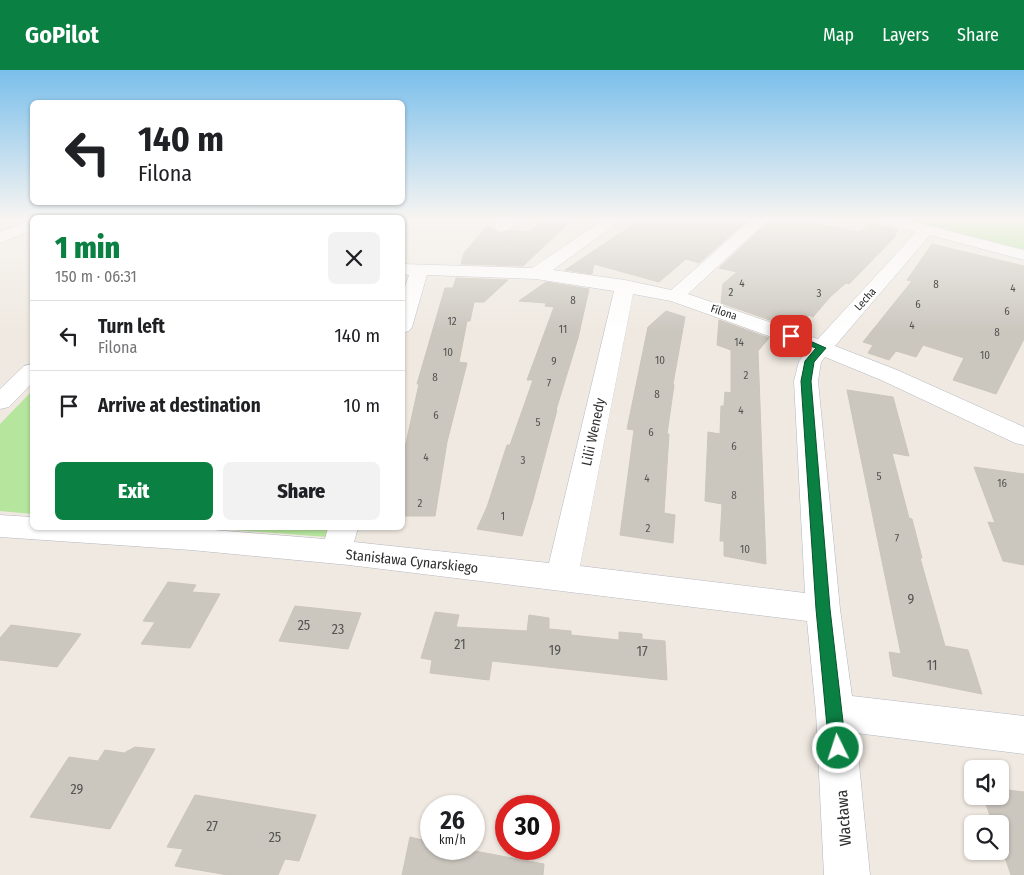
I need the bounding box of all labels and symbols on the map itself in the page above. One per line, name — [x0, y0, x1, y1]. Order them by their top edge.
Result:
house number: 4 — [739, 277, 745, 290]
house number: 8 — [933, 278, 939, 291]
house number: 4 — [1010, 282, 1016, 295]
street label: Lecha — [852, 285, 879, 313]
house number: 2 — [729, 286, 734, 299]
house number: 3 — [817, 287, 822, 300]
house number: 8 — [570, 294, 576, 307]
house number: 6 — [915, 298, 921, 311]
street label: Filona — [709, 302, 739, 323]
house number: 6 — [1004, 305, 1010, 318]
house number: 12 — [447, 315, 457, 328]
pin — [770, 315, 812, 357]
house number: 4 — [909, 319, 915, 332]
house number: 11 — [559, 323, 567, 336]
house number: 8 — [994, 326, 1000, 339]
house number: 14 — [734, 336, 744, 349]
house number: 10 — [443, 346, 453, 359]
house number: 10 — [980, 349, 990, 362]
house number: 10 — [655, 354, 665, 367]
house number: 9 — [551, 355, 557, 368]
house number: 2 — [744, 369, 749, 382]
house number: 8 — [432, 371, 438, 384]
house number: 7 — [547, 377, 552, 390]
house number: 8 — [654, 388, 660, 401]
street label: Lilii Wenedy — [578, 396, 609, 468]
house number: 4 — [738, 404, 744, 417]
house number: 6 — [433, 409, 439, 422]
house number: 5 — [535, 416, 541, 429]
house number: 6 — [648, 426, 654, 439]
house number: 6 — [731, 440, 737, 453]
house number: 4 — [423, 451, 429, 464]
house number: 3 — [521, 454, 526, 467]
house number: 5 — [876, 470, 882, 483]
house number: 4 — [644, 472, 650, 485]
house number: 16 — [997, 477, 1007, 490]
house number: 8 — [731, 489, 737, 502]
house number: 2 — [418, 497, 423, 510]
house number: 1 — [501, 510, 505, 523]
house number: 2 — [646, 522, 651, 535]
house number: 7 — [895, 532, 900, 545]
house number: 10 — [740, 543, 750, 556]
street label: Stanisława Cynarskiego — [345, 546, 479, 577]
house number: 9 — [908, 591, 915, 608]
house number: 25 — [298, 617, 310, 634]
house number: 23 — [332, 621, 344, 638]
house number: 21 — [454, 636, 466, 653]
house number: 19 — [549, 642, 561, 659]
house number: 17 — [636, 643, 648, 660]
house number: 11 — [927, 657, 937, 674]
position arrow — [811, 721, 863, 773]
house number: 29 — [71, 781, 84, 798]
street label: Wacława — [832, 789, 855, 847]
speed limit sign: 30 — [495, 795, 560, 860]
house number: 27 — [206, 818, 218, 835]
house number: 25 — [269, 829, 281, 846]

